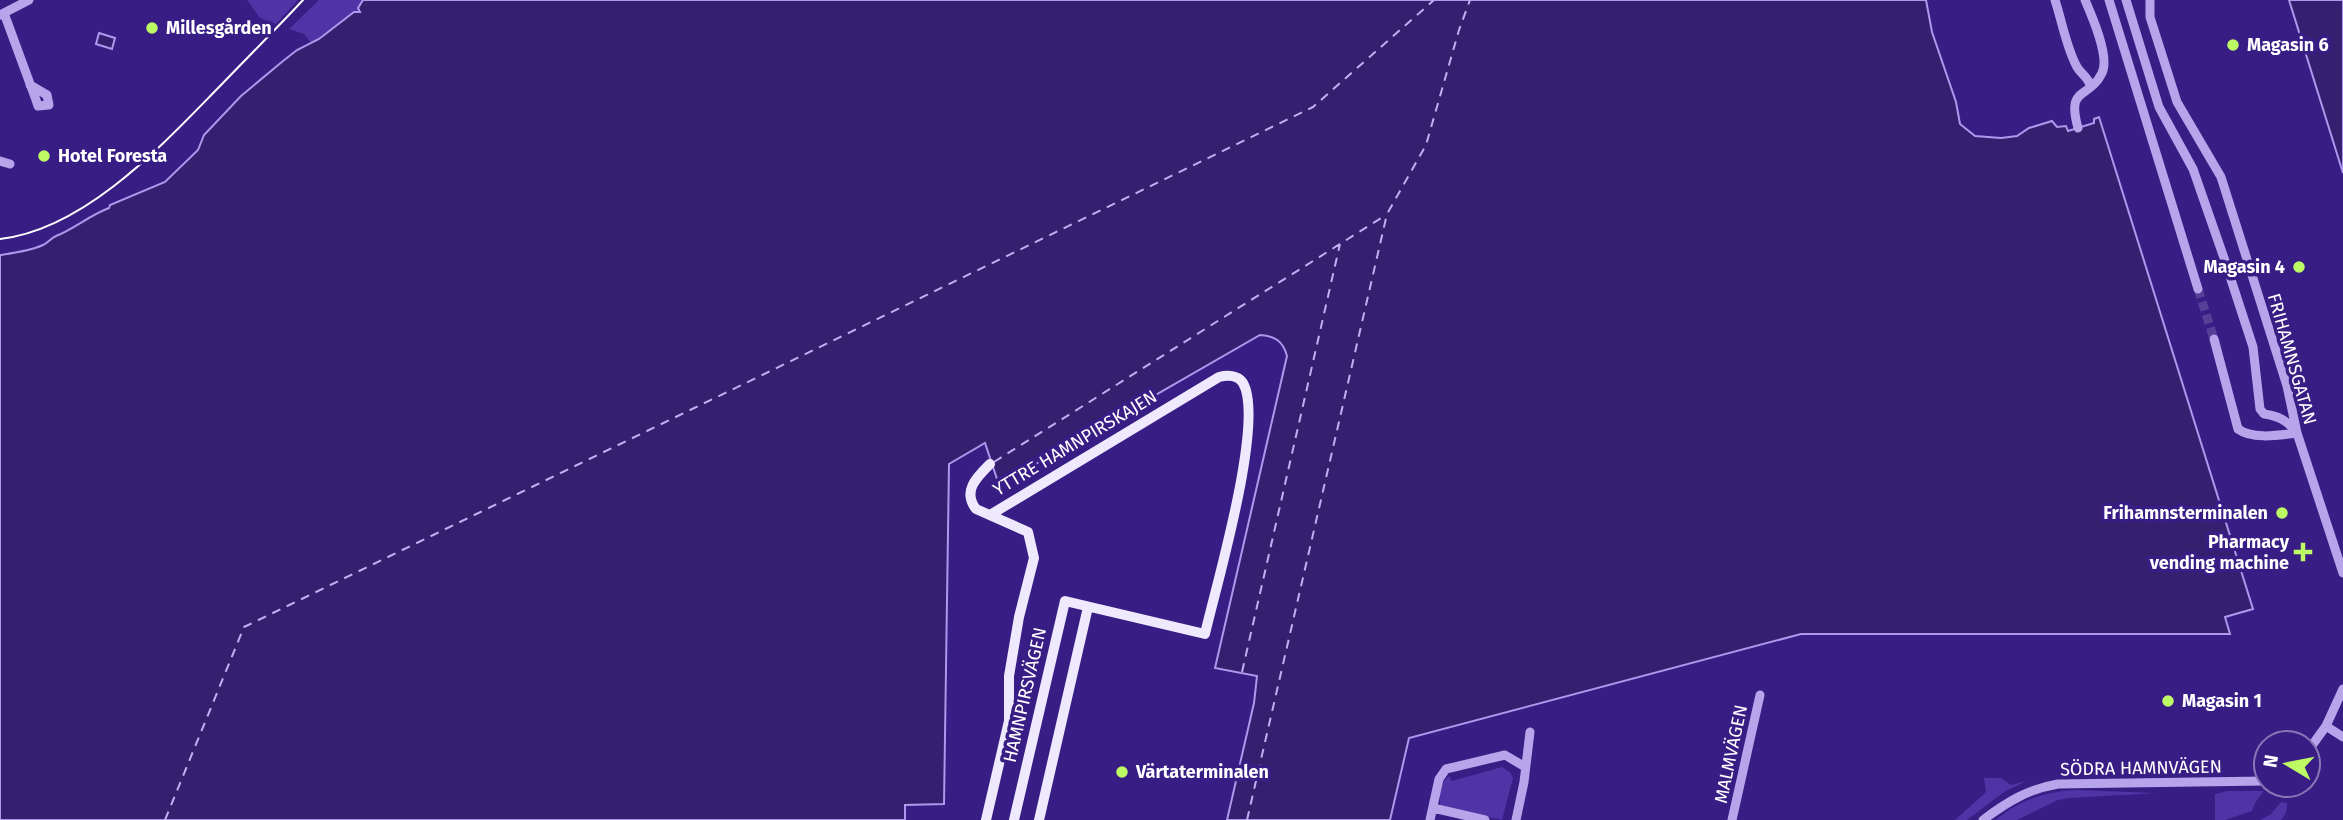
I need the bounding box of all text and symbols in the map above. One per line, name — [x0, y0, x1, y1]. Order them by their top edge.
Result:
place label: Millesgården — [166, 17, 272, 39]
marker: Millesgården — [144, 20, 160, 36]
place label: Magasin 6 — [2247, 34, 2329, 56]
marker: Magasin 6 — [2225, 37, 2241, 53]
place label: Hotel Foresta — [58, 145, 167, 167]
marker: Hotel Foresta — [36, 148, 52, 164]
place label: Magasin 4 — [2203, 256, 2285, 278]
marker: Magasin 4 — [2291, 259, 2307, 275]
street label: FRIHAMNSGATAN — [2263, 291, 2321, 427]
street label: YTTRE HAMNPIRSKAJEN — [989, 385, 1161, 501]
place label: Frihamnsterminalen — [2103, 502, 2268, 524]
marker: Frihamnsterminalen — [2274, 505, 2290, 521]
place label: Pharmacy vending machine — [2149, 531, 2290, 574]
marker: Pharmacy vending machine — [2295, 544, 2311, 560]
street label: HAMNPIRSVÄGEN — [999, 625, 1051, 765]
place label: Magasin 1 — [2182, 690, 2262, 712]
marker: Magasin 1 — [2160, 693, 2176, 709]
street label: MALMVÄGEN — [1710, 703, 1752, 805]
north arrow — [2252, 729, 2322, 799]
text: N — [2258, 753, 2283, 769]
street label: SÖDRA HAMNVÄGEN — [2060, 756, 2222, 780]
place label: Värtaterminalen — [1135, 761, 1269, 783]
marker: Värtaterminalen — [1114, 764, 1130, 780]

